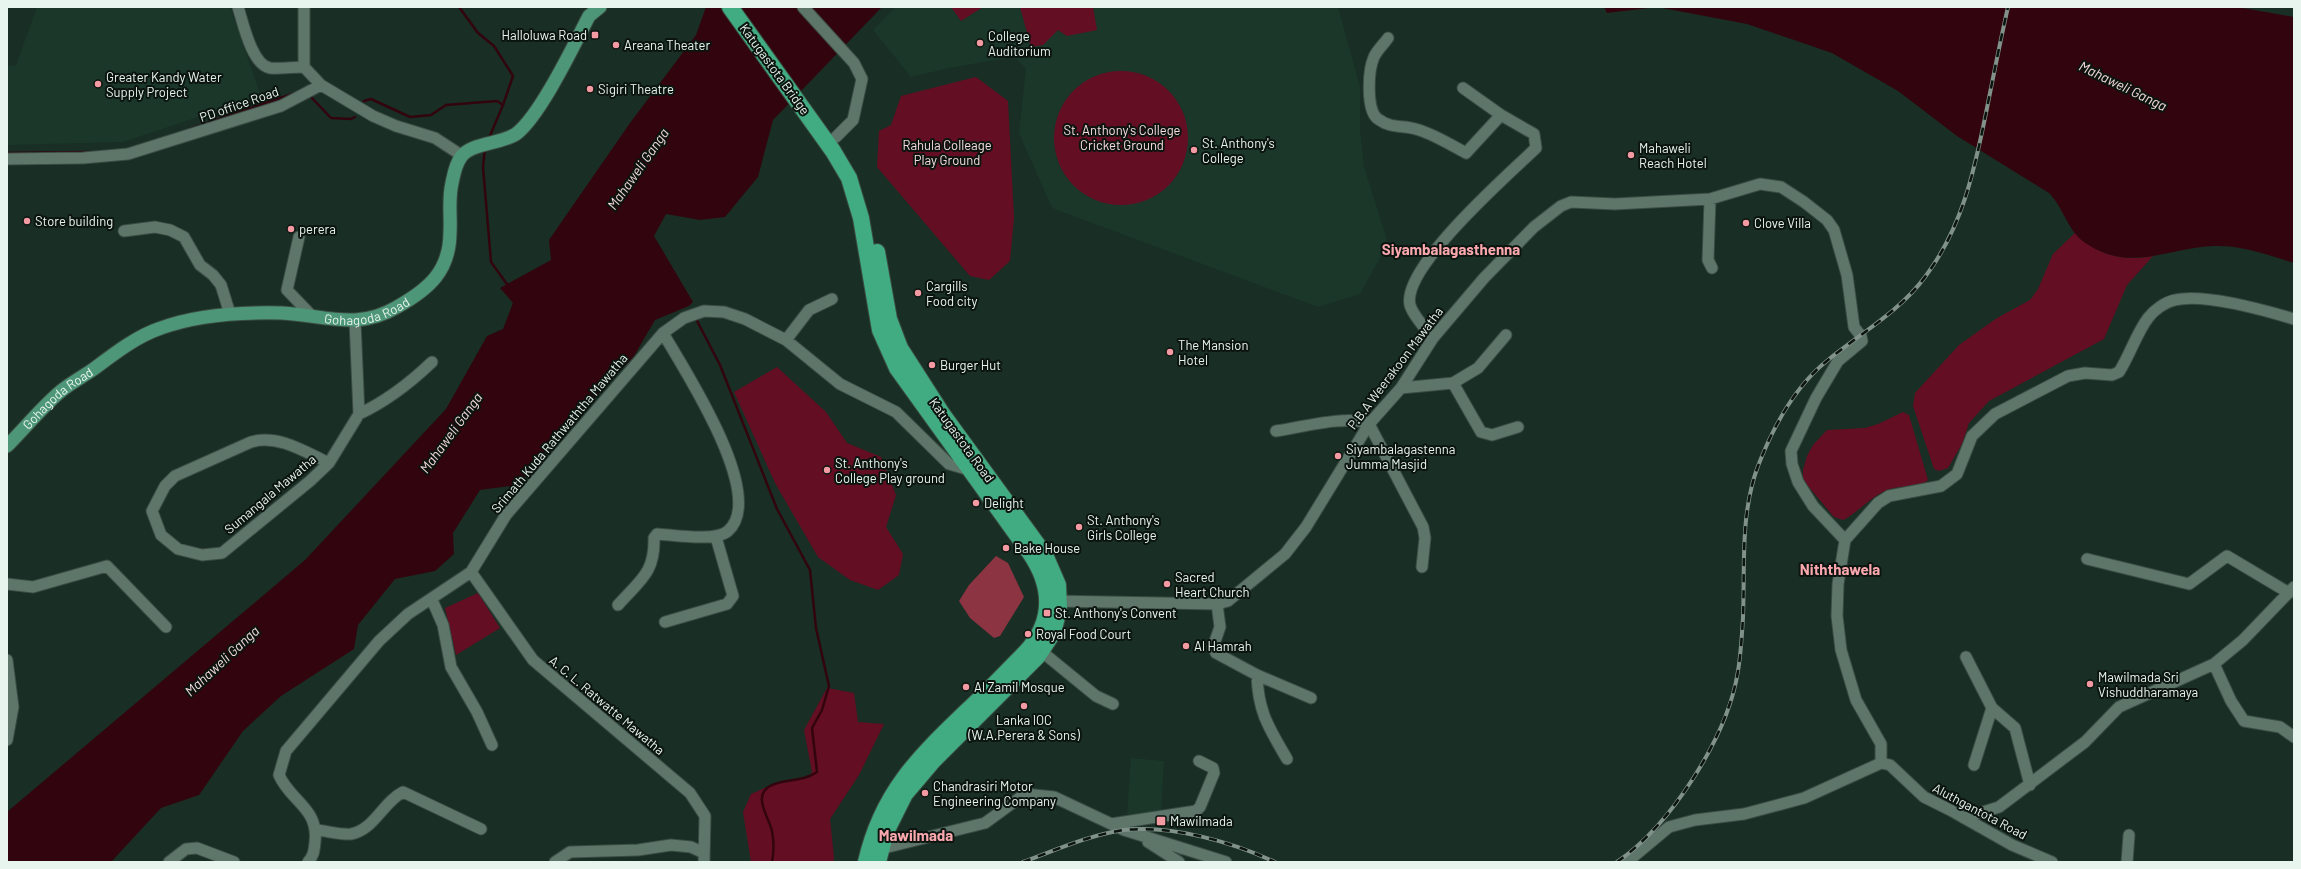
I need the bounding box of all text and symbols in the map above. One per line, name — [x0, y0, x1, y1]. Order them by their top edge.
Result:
street label: Katugastota Bridge — [737, 20, 813, 118]
place label: Halloluwa Road — [502, 27, 587, 43]
place label: College Auditorium — [988, 28, 1051, 59]
marker: Halloluwa Road — [590, 30, 600, 40]
place label: Areana Theater — [624, 37, 711, 53]
marker: College Auditorium — [975, 38, 985, 48]
marker: Areana Theater — [611, 40, 621, 50]
water label: Mahaweli Ganga — [2077, 57, 2170, 114]
place label: Greater Kandy Water Supply Project — [106, 69, 222, 100]
marker: Greater Kandy Water Supply Project — [93, 79, 103, 89]
place label: Sigiri Theatre — [598, 81, 674, 97]
street label: PD office Road — [197, 83, 281, 125]
marker: Sigiri Theatre — [585, 84, 595, 94]
park label: St. Anthony's College Cricket Ground — [1063, 122, 1181, 153]
water label: Mahaweli Ganga — [603, 125, 672, 213]
place label: St. Anthony's College — [1202, 135, 1275, 166]
park label: Rahula Colleage Play Ground — [902, 137, 992, 168]
place label: Mahaweli Reach Hotel — [1639, 140, 1707, 171]
marker: St. Anthony's College — [1189, 145, 1199, 155]
marker: Mahaweli Reach Hotel — [1626, 150, 1636, 160]
place label: Store building — [35, 213, 113, 229]
place label: Clove Villa — [1754, 215, 1811, 231]
marker: Store building — [22, 216, 32, 226]
marker: Clove Villa — [1741, 218, 1751, 228]
place label: perera — [299, 221, 336, 237]
marker: perera — [286, 224, 296, 234]
district label: Siyambalagasthenna — [1382, 240, 1520, 258]
place label: Cargills Food city — [926, 278, 978, 309]
marker: Cargills Food city — [913, 288, 923, 298]
street label: Gohagoda Road — [323, 294, 412, 328]
street label: P.B.A Weerakoon Mawatha — [1344, 304, 1446, 432]
place label: The Mansion Hotel — [1178, 337, 1248, 368]
marker: The Mansion Hotel — [1165, 347, 1175, 357]
street label: Srimath Kuda Rathwaththa Mawatha — [488, 350, 630, 516]
place label: Burger Hut — [940, 357, 1001, 373]
marker: Burger Hut — [927, 360, 937, 370]
street label: Gohagoda Road — [19, 364, 96, 433]
water label: Mahaweli Ganga — [416, 389, 486, 476]
street label: Katugastota Road — [926, 395, 998, 485]
place label: Siyambalagastenna Jumma Masjid — [1346, 441, 1455, 472]
street label: Sumangala Mawatha — [221, 451, 319, 537]
marker: Siyambalagastenna Jumma Masjid — [1333, 451, 1343, 461]
place label: St. Anthony's College Play ground — [835, 455, 945, 486]
marker: St. Anthony's College Play ground — [822, 465, 832, 475]
place label: Delight — [984, 495, 1024, 511]
marker: Delight — [971, 498, 981, 508]
place label: St. Anthony's Girls College — [1087, 512, 1160, 543]
marker: St. Anthony's Girls College — [1074, 522, 1084, 532]
place label: Bake House — [1014, 540, 1080, 556]
marker: Bake House — [1001, 543, 1011, 553]
district label: Niththawela — [1800, 560, 1880, 578]
place label: Sacred Heart Church — [1175, 569, 1250, 600]
marker: Sacred Heart Church — [1162, 579, 1172, 589]
place label: St. Anthony's Convent — [1055, 605, 1177, 621]
marker: St. Anthony's Convent — [1042, 608, 1052, 618]
water label: Mahaweli Ganga — [181, 622, 262, 699]
place label: Royal Food Court — [1036, 626, 1131, 642]
marker: Royal Food Court — [1023, 629, 1033, 639]
place label: Al Hamrah — [1194, 638, 1252, 654]
marker: Al Hamrah — [1181, 641, 1191, 651]
street label: A. C. L. Ratwatte Mawatha — [546, 652, 668, 758]
place label: Mawilmada Sri Vishuddharamaya — [2098, 669, 2198, 700]
place label: Al Zamil Mosque — [974, 679, 1065, 695]
marker: Mawilmada Sri Vishuddharamaya — [2085, 679, 2095, 689]
marker: Al Zamil Mosque — [961, 682, 971, 692]
marker: Lanka IOC (W.A.Perera & Sons) — [1019, 701, 1029, 711]
place label: Lanka IOC (W.A.Perera & Sons) — [967, 712, 1080, 743]
place label: Chandrasiri Motor Engineering Company — [933, 778, 1056, 809]
street label: Aluthgantota Road — [1930, 779, 2030, 843]
marker: Chandrasiri Motor Engineering Company — [920, 788, 930, 798]
place label: Mawilmada — [1170, 813, 1233, 829]
marker: Mawilmada — [1155, 815, 1167, 827]
district label: Mawilmada — [879, 826, 953, 844]

